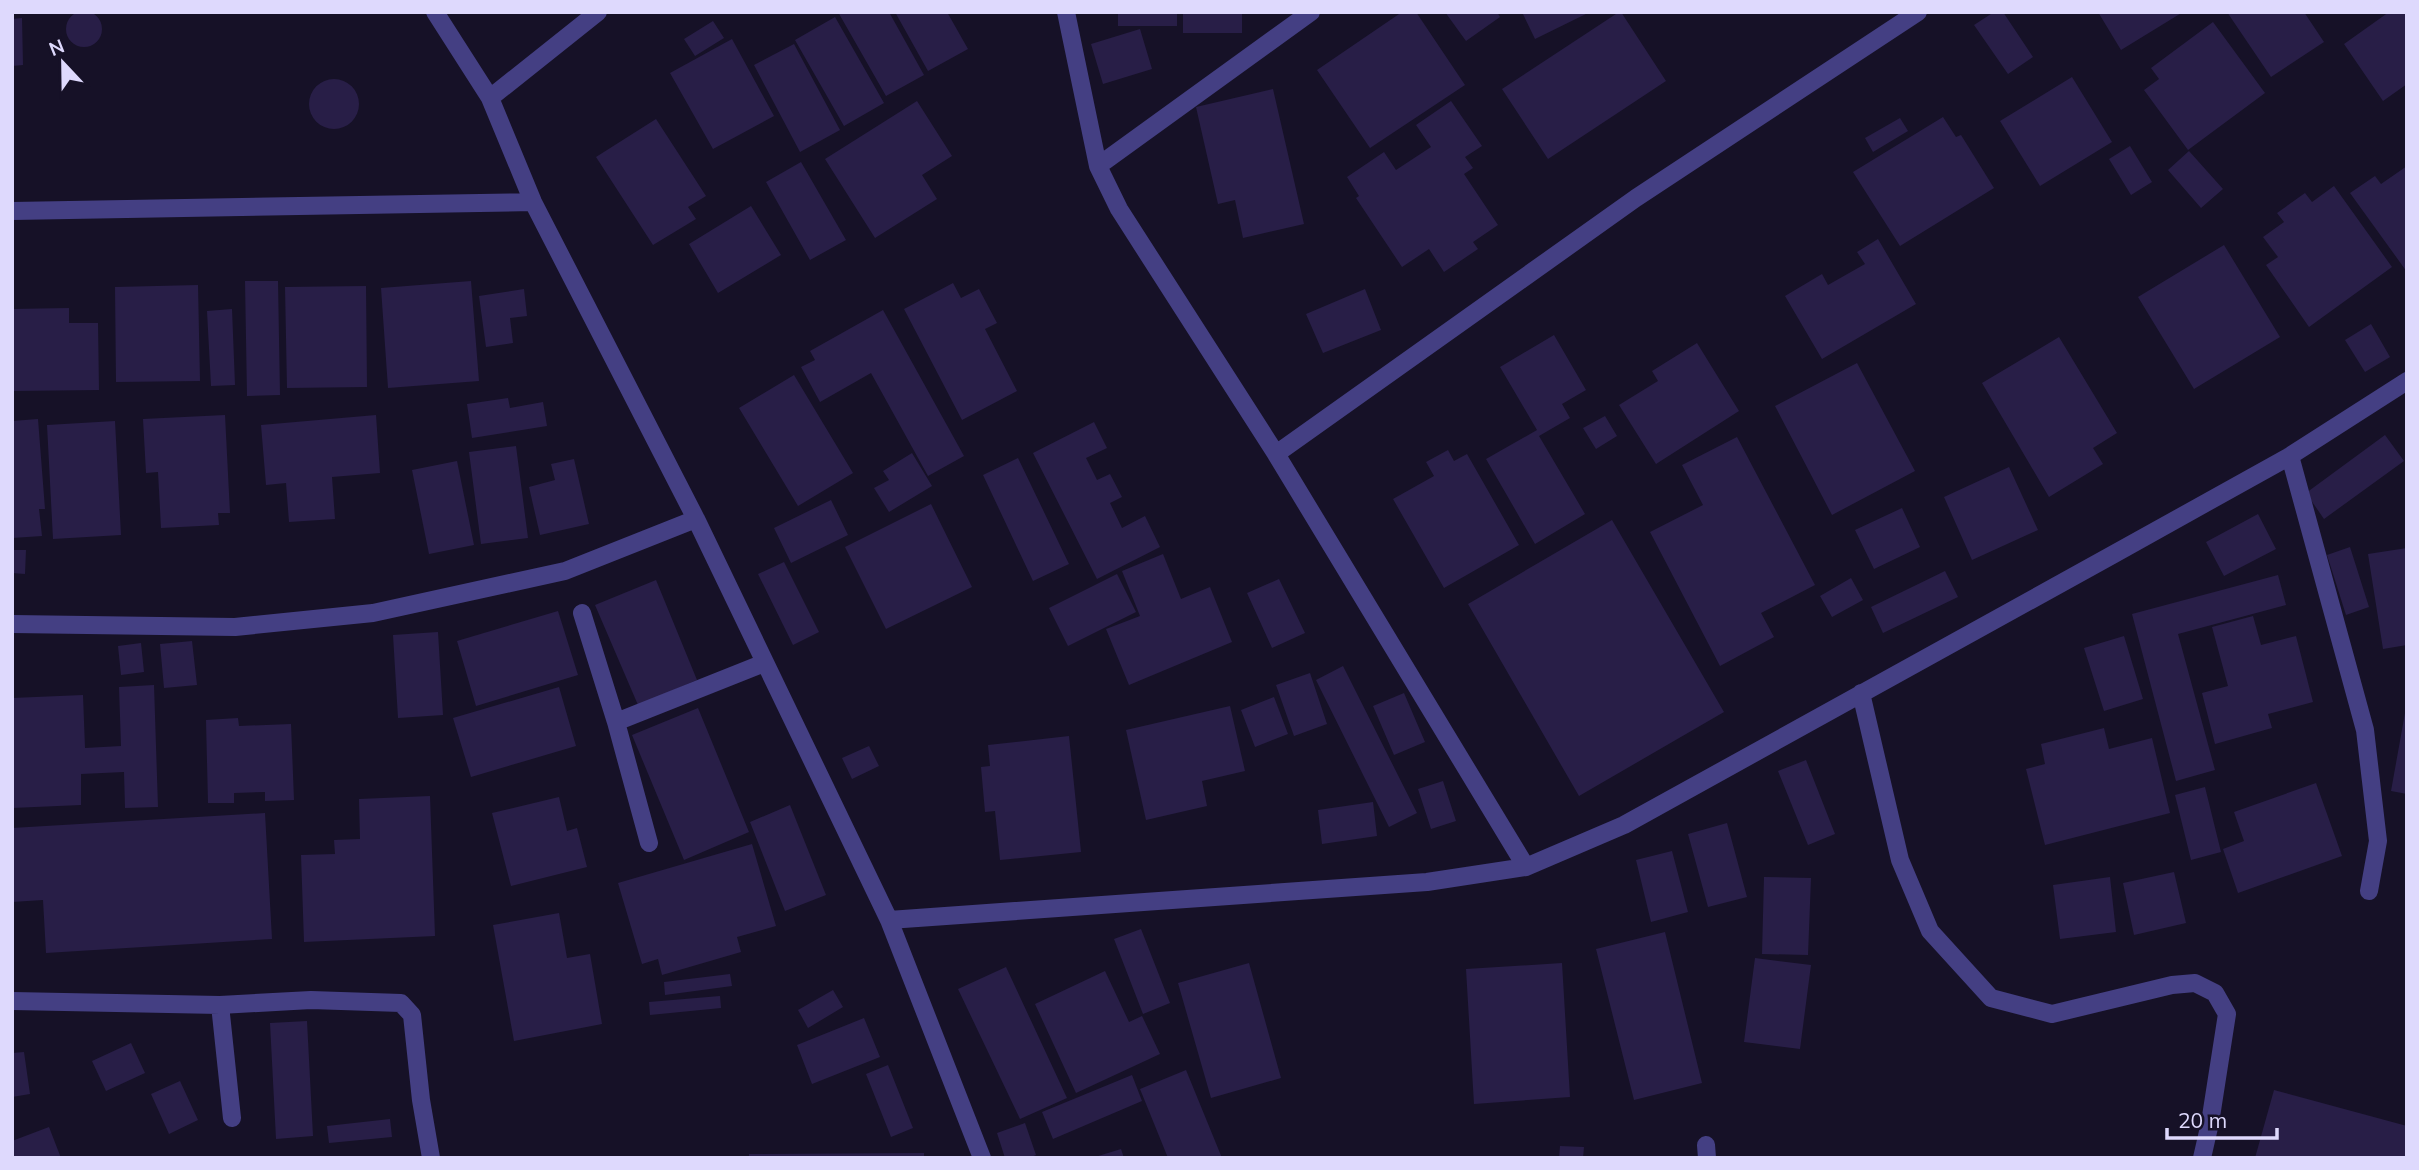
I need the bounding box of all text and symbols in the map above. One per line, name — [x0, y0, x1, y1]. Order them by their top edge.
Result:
north arrow — [28, 28, 98, 98]
text: N — [45, 33, 68, 61]
scale bar — [2167, 1096, 2277, 1140]
text: 20 m — [2178, 1107, 2227, 1133]

